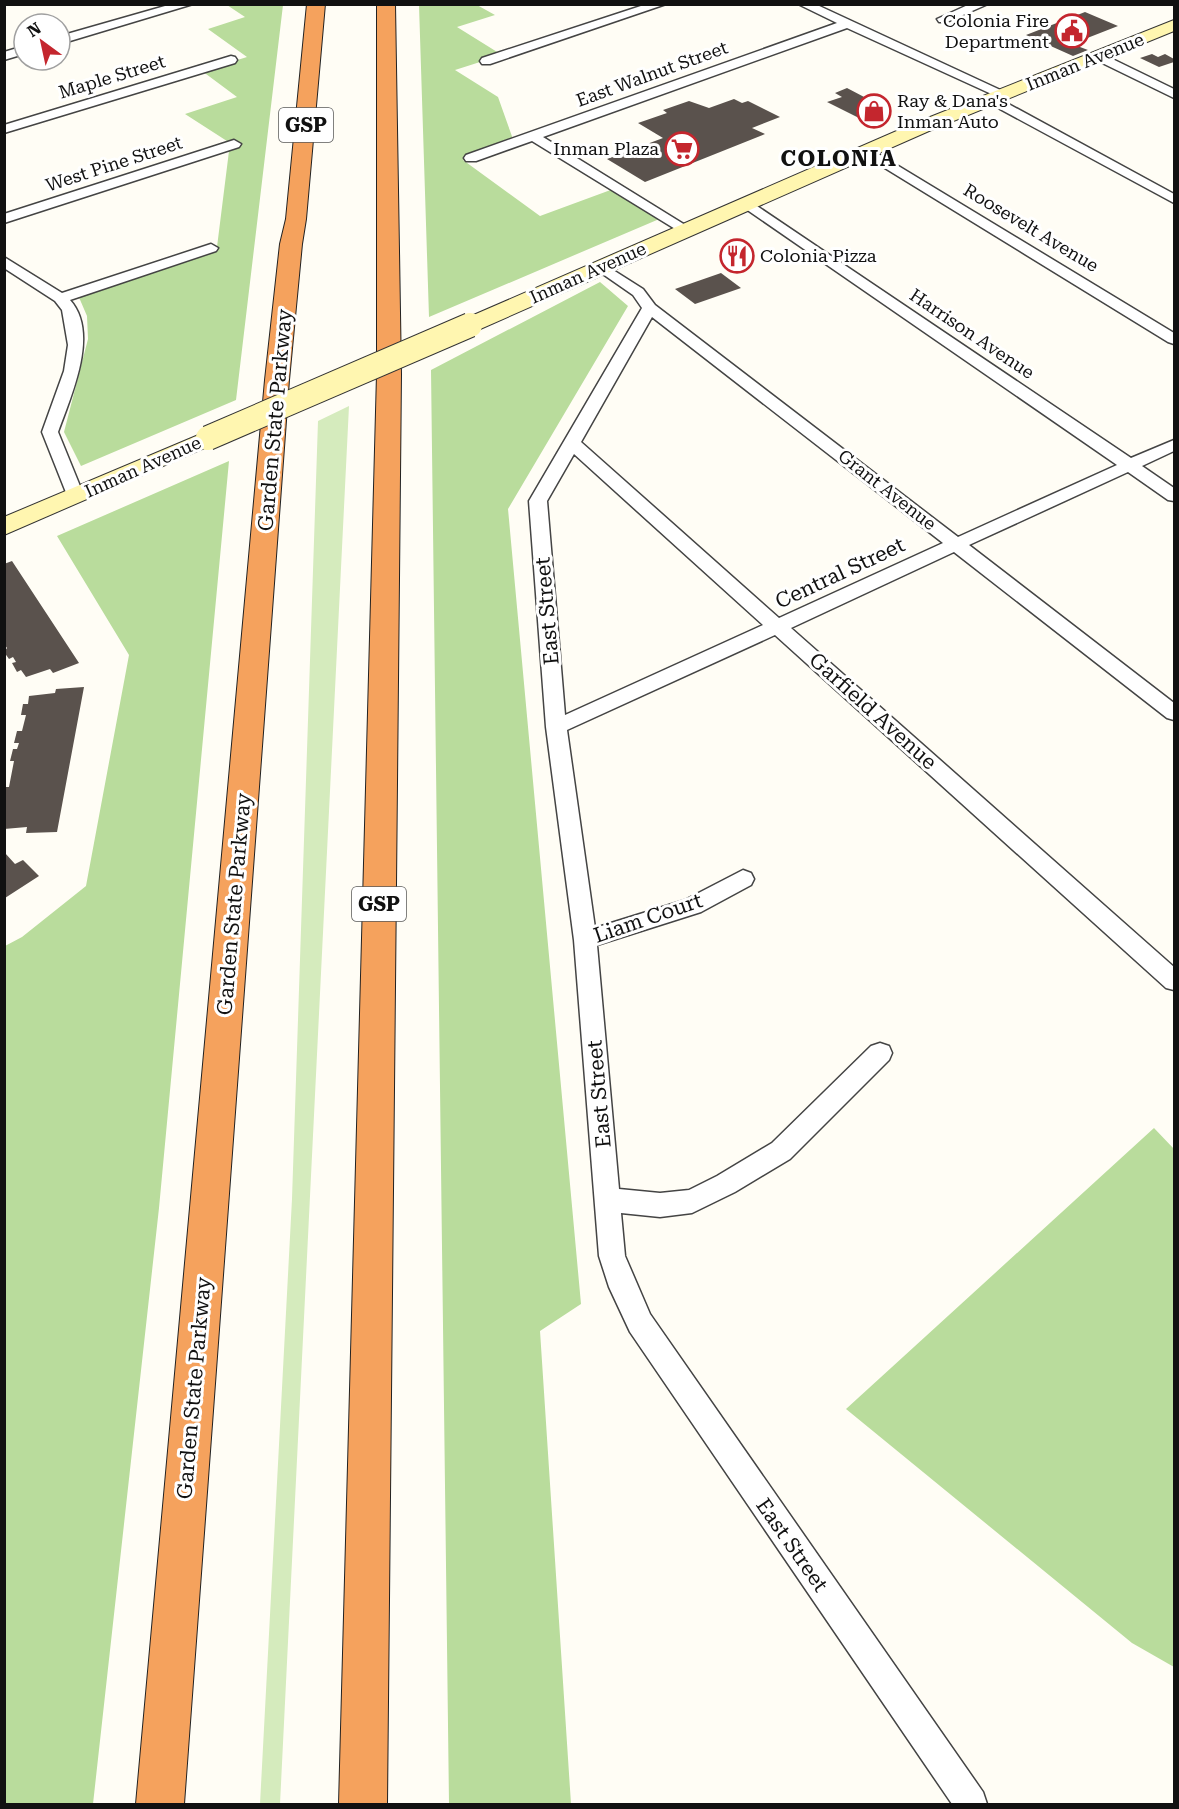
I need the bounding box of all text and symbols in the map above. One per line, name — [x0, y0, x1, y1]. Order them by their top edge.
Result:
place label: Colonia Fire Department — [943, 10, 1049, 52]
north arrow — [12, 12, 72, 72]
public building icon: Colonia Fire Department — [1054, 13, 1090, 49]
text: N — [24, 19, 44, 41]
street label: Inman Avenue — [1023, 28, 1147, 95]
street label: East Walnut Street — [573, 36, 731, 111]
street label: Maple Street — [56, 50, 168, 103]
place label: Ray & Dana's Inman Auto — [897, 90, 1008, 132]
shop icon: Ray & Dana's Inman Auto — [856, 93, 892, 129]
road number: GSP — [279, 108, 333, 142]
street label: West Pine Street — [43, 131, 185, 195]
supermarket icon: Inman Plaza — [664, 131, 700, 167]
place label: Inman Plaza — [553, 138, 659, 159]
district label: COLONIA — [781, 146, 897, 171]
street label: Roosevelt Avenue — [960, 179, 1103, 276]
street label: Inman Avenue — [526, 237, 649, 308]
restaurant icon: Colonia Pizza — [719, 238, 755, 274]
place label: Colonia Pizza — [760, 245, 877, 266]
street label: Harrison Avenue — [906, 284, 1039, 383]
street label: Garden State Parkway — [253, 307, 297, 532]
street label: Inman Avenue — [81, 431, 204, 502]
street label: Grant Avenue — [834, 445, 941, 534]
street label: Central Street — [772, 532, 909, 613]
street label: East Street — [530, 556, 564, 666]
street label: Garfield Avenue — [805, 648, 941, 774]
street label: Garden State Parkway — [212, 791, 256, 1016]
road number: GSP — [352, 887, 406, 921]
street label: Liam Court — [590, 888, 706, 948]
street label: East Street — [582, 1039, 616, 1149]
street label: Garden State Parkway — [172, 1275, 216, 1500]
street label: East Street — [751, 1494, 833, 1596]

